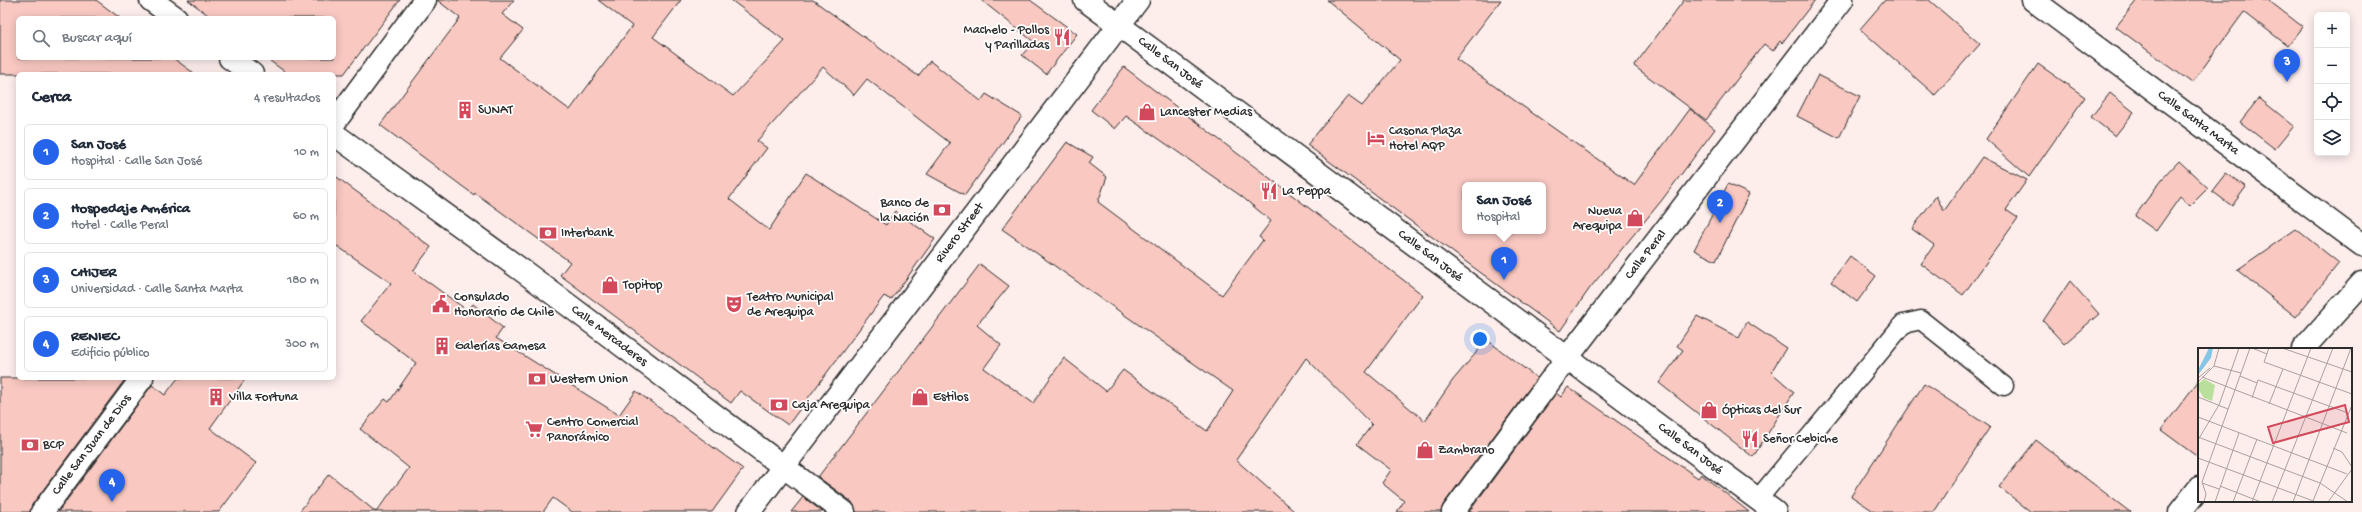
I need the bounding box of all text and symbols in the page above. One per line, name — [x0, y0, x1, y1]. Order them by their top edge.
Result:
map controls — [2314, 12, 2350, 156]
button: + — [2314, 12, 2350, 48]
search box — [16, 16, 336, 60]
place label: Machelo - Pollos y Parilladas — [964, 23, 1050, 53]
icon: search — [30, 27, 52, 49]
restaurant icon: Machelo - Pollos y Parilladas — [1052, 27, 1072, 47]
text: Buscar aquí — [62, 29, 132, 47]
street label: Calle San José — [1135, 34, 1206, 92]
button: − — [2314, 48, 2350, 84]
pin: 3 — [2274, 49, 2300, 82]
button: locate — [2314, 84, 2350, 120]
street label: Calle Santa Marta — [2154, 87, 2242, 159]
text: Cerca — [32, 88, 71, 108]
text: 4 resultados — [254, 91, 320, 106]
building icon: SUNAT — [455, 100, 475, 120]
shop icon: Lancester Medias — [1137, 102, 1157, 122]
place label: SUNAT — [478, 103, 514, 118]
place label: Lancester Medias — [1160, 105, 1253, 120]
button: layers — [2314, 120, 2350, 156]
place label: Casona Plaza Hotel AQP — [1389, 124, 1462, 154]
hotel icon: Casona Plaza Hotel AQP — [1366, 128, 1386, 148]
text: San José — [71, 136, 126, 154]
text: 1 — [43, 145, 49, 160]
text: 10 m — [294, 145, 319, 160]
text: Hospital · Calle San José — [71, 154, 202, 169]
restaurant icon: La Peppa — [1259, 181, 1279, 201]
popup — [1462, 182, 1546, 234]
place label: La Peppa — [1282, 184, 1332, 199]
pin: 2 — [1707, 190, 1733, 223]
text: San José — [1477, 192, 1531, 210]
place label: Banco de la Nación — [879, 196, 930, 226]
street label: Rivero Street — [933, 199, 988, 266]
text: Hospedaje América — [71, 200, 190, 218]
bank icon: Banco de la Nación — [932, 200, 952, 220]
place label: Nueva Arequipa — [1573, 204, 1623, 234]
shop icon: Nueva Arequipa — [1625, 208, 1645, 228]
text: 2 — [43, 209, 49, 224]
text: 60 m — [293, 209, 319, 224]
text: Hospital — [1477, 210, 1520, 225]
text: Hotel · Calle Peral — [71, 218, 169, 233]
bank icon: Interbank — [538, 223, 558, 243]
place label: Interbank — [561, 226, 614, 241]
street label: Calle San José — [1395, 227, 1466, 285]
street label: Calle Peral — [1622, 227, 1670, 283]
pin: 1 — [1491, 247, 1517, 280]
text: CHIJER — [71, 264, 116, 282]
text: 3 — [43, 273, 49, 288]
text: 180 m — [287, 273, 319, 288]
shop icon: Topitop — [600, 275, 620, 295]
place label: Topitop — [622, 278, 663, 293]
text: Universidad · Calle Santa Marta — [71, 282, 243, 297]
place label: Consulado Honorario de Chile — [454, 290, 554, 320]
place label: Teatro Municipal de Arequipa — [746, 290, 834, 320]
public building icon: Consulado Honorario de Chile — [431, 294, 451, 314]
theatre icon: Teatro Municipal de Arequipa — [724, 294, 744, 314]
street label: Calle Mercaderes — [568, 302, 651, 370]
text: RENIEC — [71, 328, 119, 346]
your location — [1470, 329, 1490, 349]
building icon: Galerías Gamesa — [432, 336, 452, 356]
text: 4 — [43, 337, 49, 352]
text: 300 m — [285, 337, 319, 352]
place label: Galerías Gamesa — [455, 339, 547, 354]
text: Edificio público — [71, 346, 150, 361]
inset map — [2198, 348, 2352, 502]
bank icon: Western Union — [527, 369, 547, 389]
place label: Western Union — [550, 372, 629, 387]
building icon: Villa Fortuna — [206, 387, 226, 407]
shop icon: Estilos — [910, 387, 930, 407]
place label: Villa Fortuna — [228, 390, 299, 405]
place label: Estilos — [933, 390, 970, 405]
street label: Calle San Juan de Dios — [49, 391, 135, 498]
bank icon: Caja Arequipa — [769, 395, 789, 415]
place label: Caja Arequipa — [792, 398, 870, 413]
shop icon: Ópticas del Sur — [1699, 400, 1719, 420]
place label: Ópticas del Sur — [1722, 403, 1802, 418]
place label: Centro Comercial Panorámico — [546, 415, 638, 445]
supermarket icon: Centro Comercial Panorámico — [524, 419, 544, 439]
street label: Calle San José — [1655, 420, 1726, 478]
restaurant icon: Señor Cebiche — [1740, 429, 1760, 449]
place label: Señor Cebiche — [1763, 432, 1838, 447]
bank icon: BCP — [20, 435, 40, 455]
place label: BCP — [42, 438, 65, 453]
shop icon: Zambrano — [1415, 440, 1435, 460]
place label: Zambrano — [1438, 443, 1495, 458]
pin: 4 — [99, 469, 125, 502]

